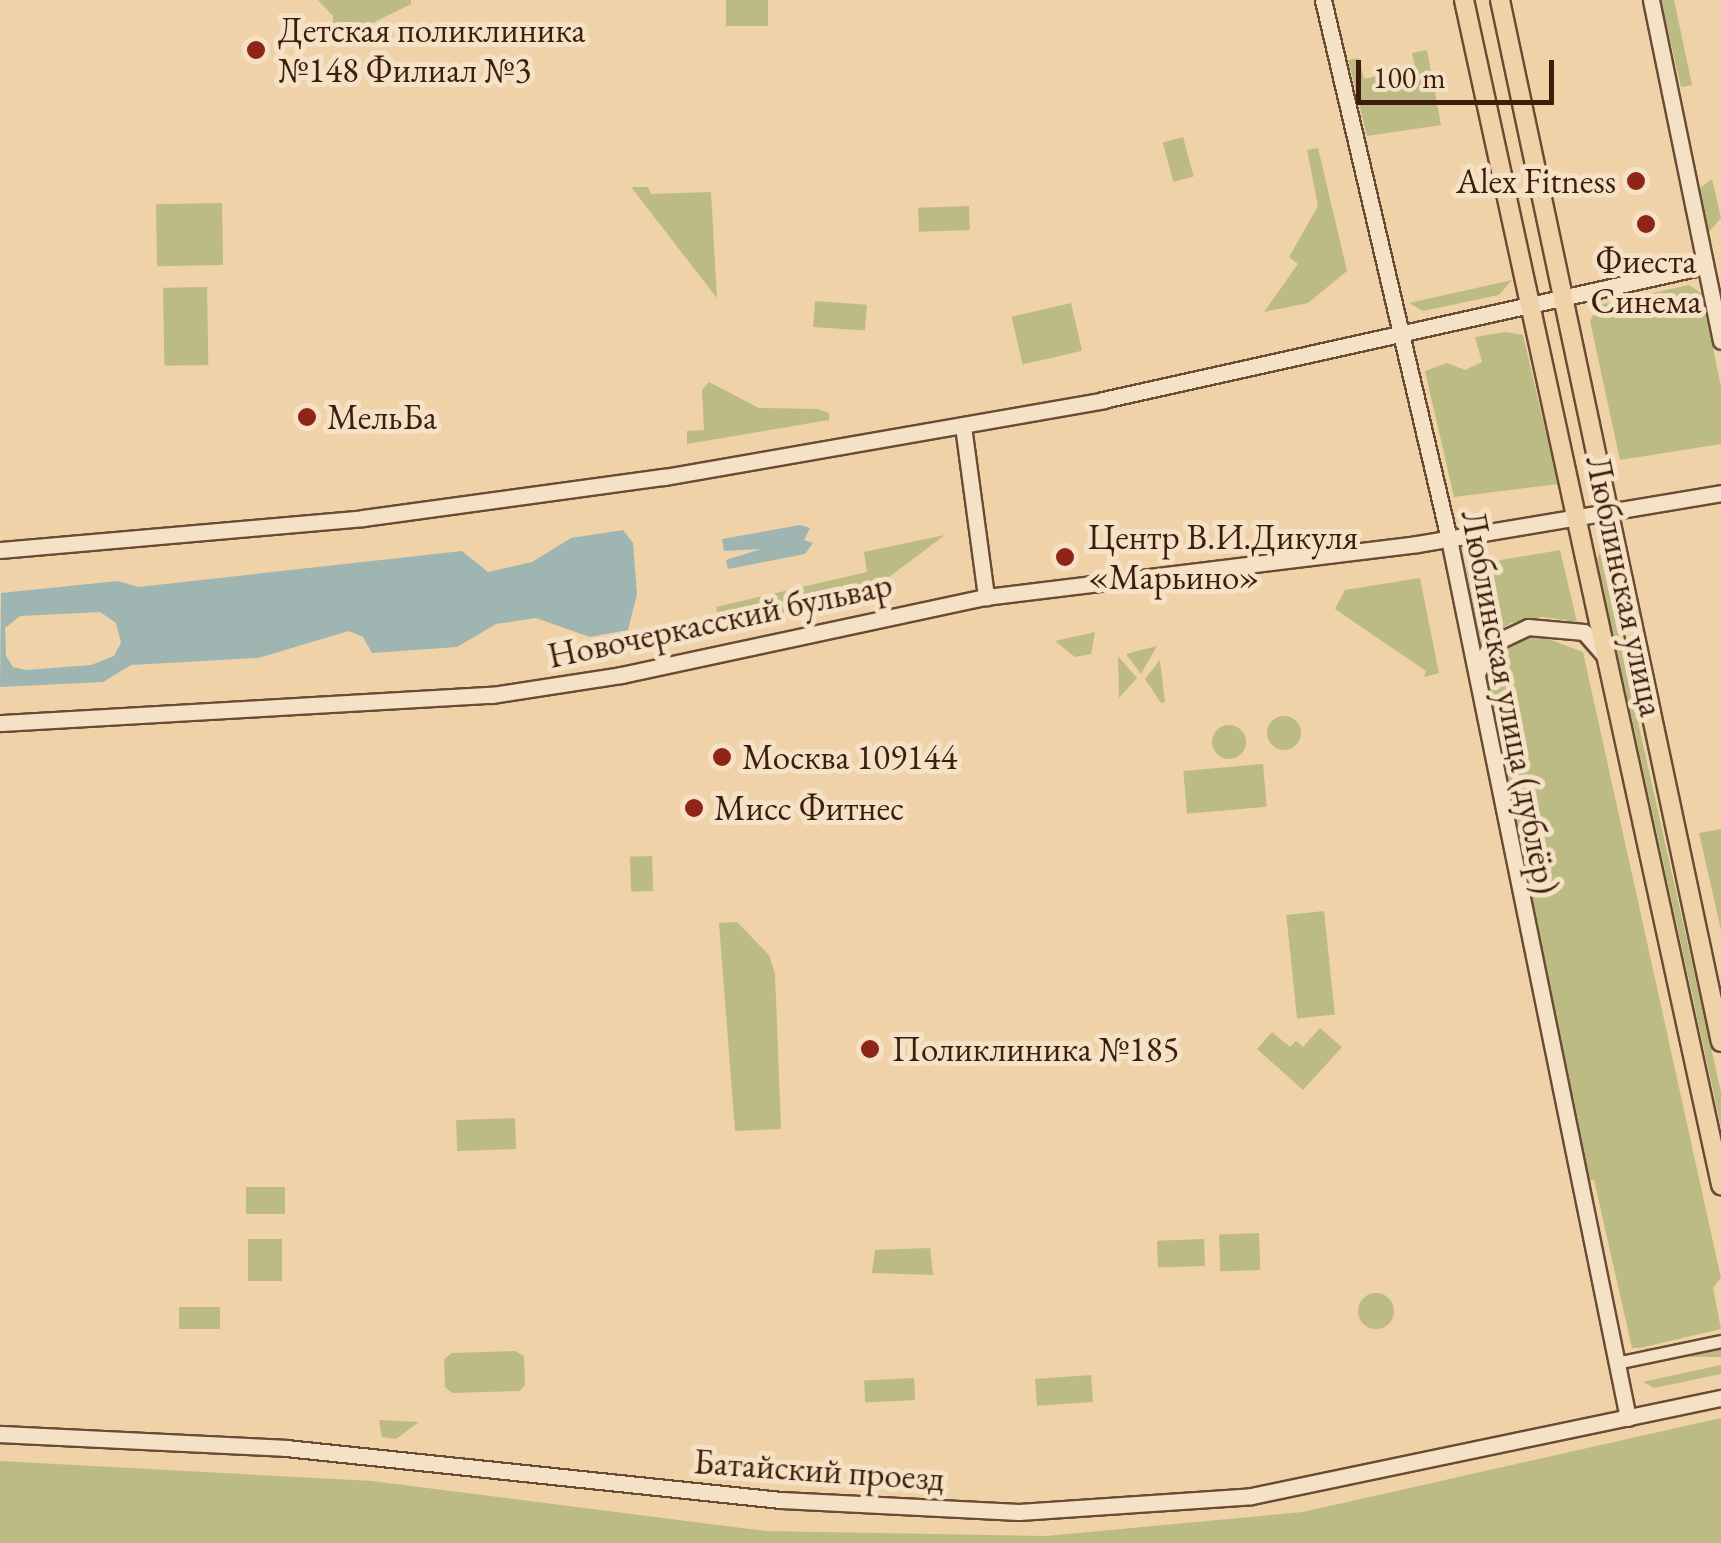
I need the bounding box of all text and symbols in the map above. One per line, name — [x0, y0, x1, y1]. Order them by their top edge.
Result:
place label: Детская поликлиника №148 Филиал №3 — [278, 9, 586, 91]
marker: Детская поликлиника №148 Филиал №3 — [243, 37, 269, 63]
scale bar — [1361, 40, 1558, 102]
text: 100 m — [1373, 58, 1446, 97]
place label: Alex Fitness — [1456, 160, 1616, 202]
marker: Alex Fitness — [1625, 170, 1647, 192]
marker: Фиеста Синема — [1635, 213, 1657, 235]
place label: Фиеста Синема — [1590, 240, 1702, 322]
place label: МельБа — [327, 396, 437, 438]
marker: МельБа — [296, 406, 318, 428]
street label: Люблинская улица — [1577, 452, 1673, 720]
street label: Люблинская улица (дублёр) — [1452, 507, 1568, 897]
place label: Центр В.И.Дикуля «Марьино» — [1088, 516, 1358, 598]
marker: Центр В.И.Дикуля «Марьино» — [1052, 544, 1078, 570]
street label: Новочеркасский бульвар — [544, 563, 896, 677]
place label: Москва 109144 — [742, 736, 957, 778]
marker: Москва 109144 — [711, 746, 733, 768]
place label: Мисс Фитнес — [714, 787, 904, 829]
marker: Мисс Фитнес — [683, 797, 705, 819]
place label: Поликлиника №185 — [892, 1028, 1179, 1070]
marker: Поликлиника №185 — [857, 1036, 883, 1062]
street label: Батайский проезд — [692, 1440, 946, 1500]

